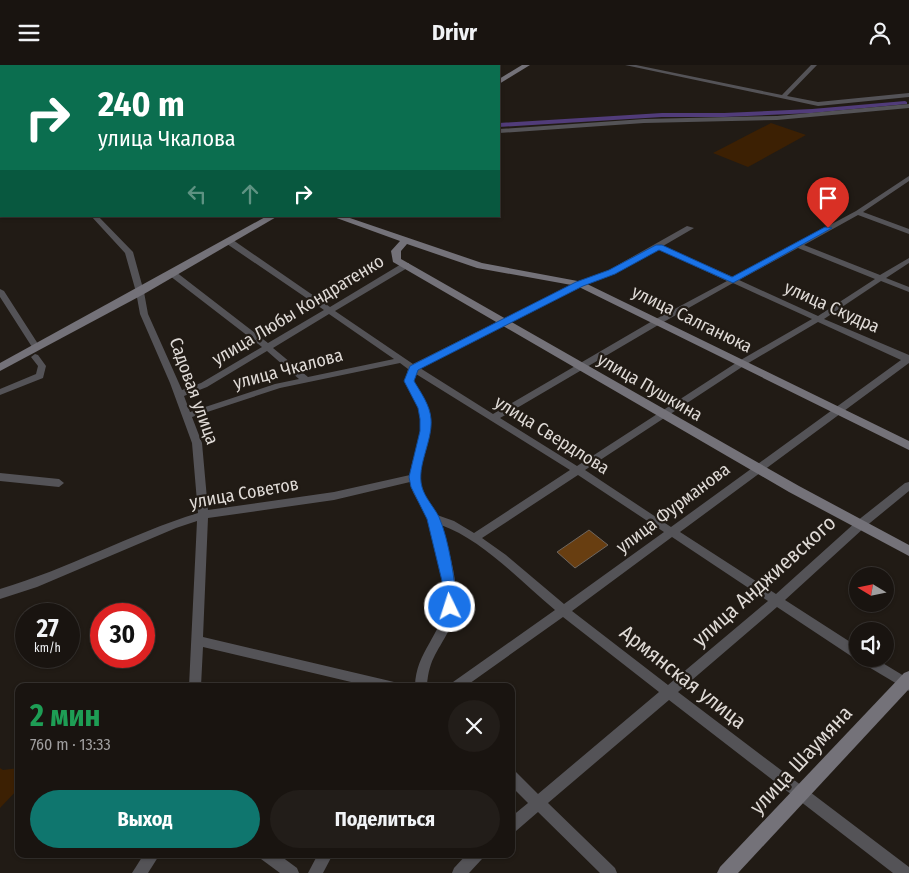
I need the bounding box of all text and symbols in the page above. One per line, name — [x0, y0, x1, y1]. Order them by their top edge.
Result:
icon: menu — [15, 19, 43, 47]
text: Drivr — [432, 19, 477, 46]
icon: person — [866, 19, 894, 47]
text: 240 m — [98, 83, 185, 125]
icon: right — [15, 85, 80, 150]
text: улица Чкалова — [98, 125, 236, 152]
pin — [807, 177, 849, 228]
icon: left — [183, 180, 211, 208]
icon: ahead — [236, 180, 264, 208]
icon: right — [289, 180, 317, 208]
icon: arrive — [814, 184, 842, 212]
street label: улица Любы Кондратенко — [208, 250, 388, 370]
street label: улица Скудра — [781, 276, 883, 338]
street label: улица Салганюка — [628, 280, 756, 358]
street label: Садовая улица — [164, 335, 224, 448]
street label: улица Чкалова — [231, 344, 345, 394]
street label: улица Пушкина — [594, 348, 707, 426]
street label: улица Свердлова — [491, 391, 614, 479]
street label: улица Фурманова — [612, 458, 734, 558]
street label: улица Советов — [188, 473, 300, 513]
street label: улица Анджиевского — [687, 510, 841, 652]
north arrow — [849, 567, 894, 613]
map controls — [849, 567, 894, 667]
position arrow — [423, 580, 475, 632]
speed limit sign: 30 — [90, 603, 155, 668]
text: 27 — [36, 614, 59, 644]
street label: Армянская улица — [615, 620, 751, 734]
button: sound — [849, 622, 894, 667]
text: km/h — [34, 641, 61, 655]
text: 2 мин — [30, 698, 101, 734]
button: close — [448, 700, 500, 752]
street label: улица Шаумяна — [744, 700, 858, 820]
text: 760 m · 13:33 — [30, 735, 111, 754]
button: Выход — [30, 790, 260, 848]
button: Поделиться — [270, 790, 500, 848]

